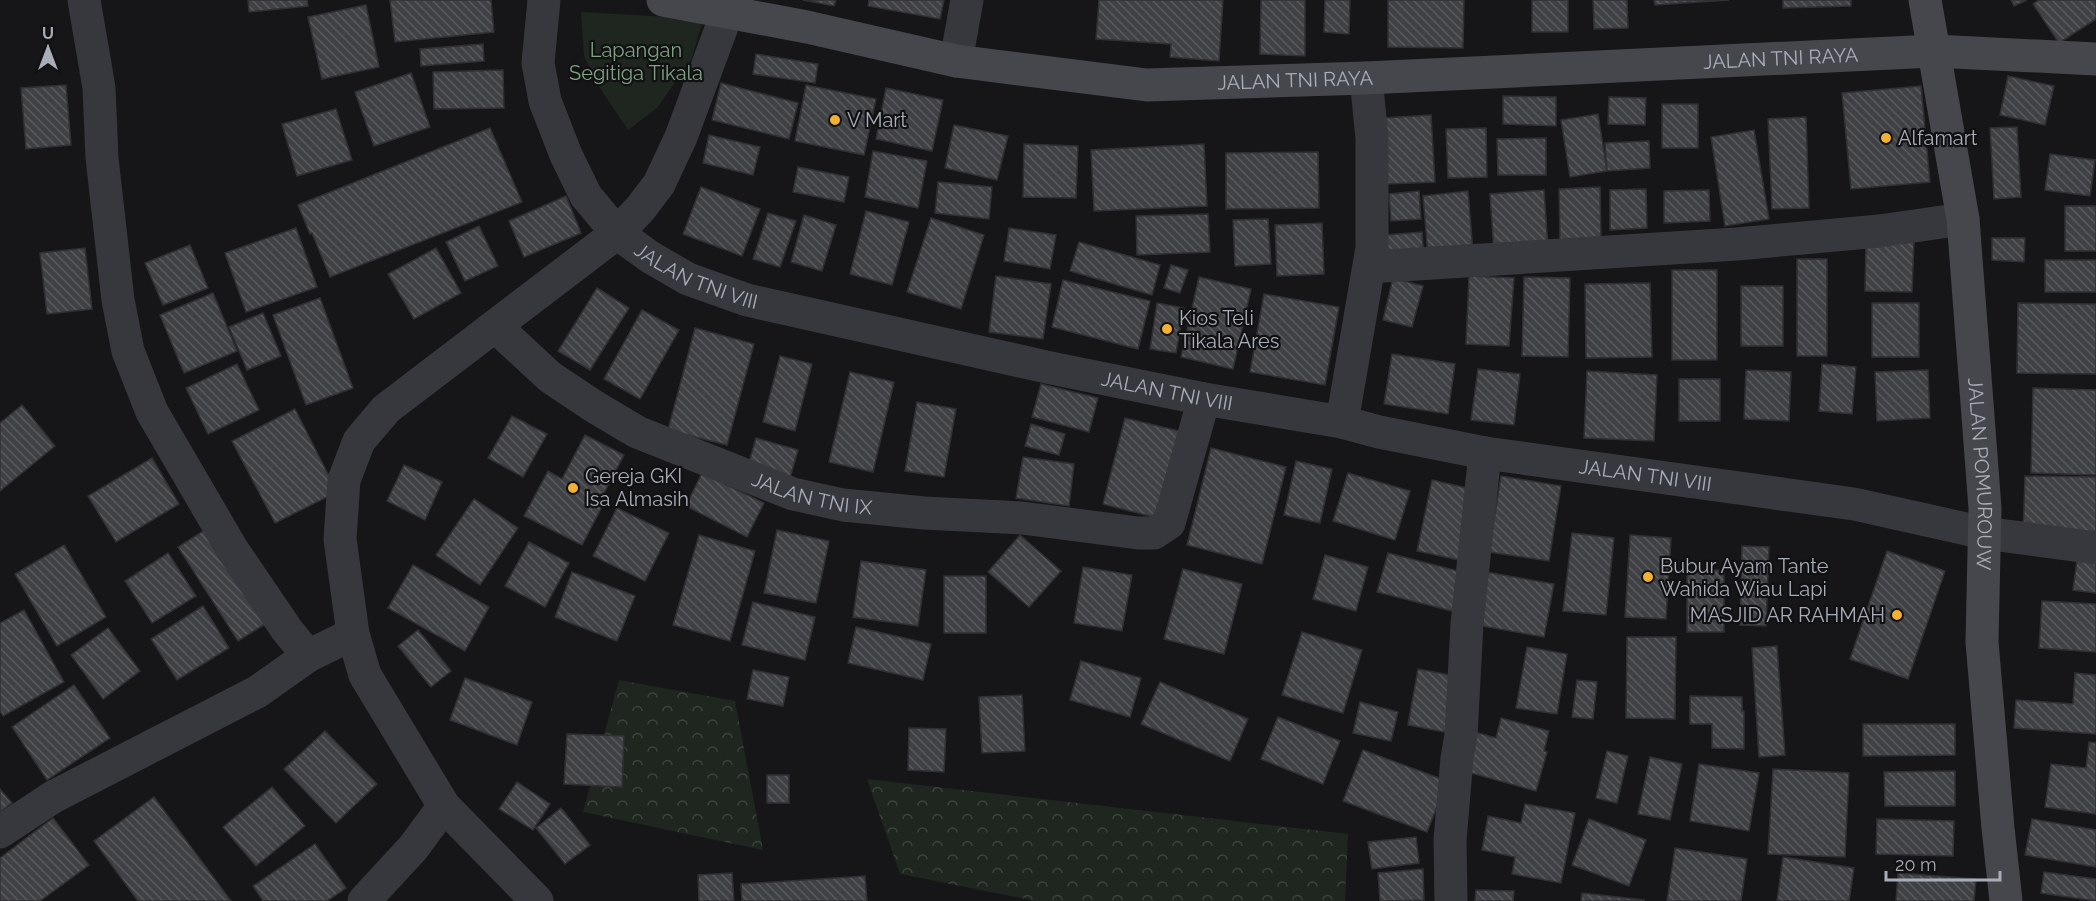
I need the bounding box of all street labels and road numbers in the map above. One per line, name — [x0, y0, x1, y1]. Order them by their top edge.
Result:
street label: JALAN TNI RAYA — [1702, 43, 1859, 74]
street label: JALAN TNI RAYA — [1217, 66, 1374, 95]
street label: JALAN TNI VIII — [630, 238, 760, 314]
street label: JALAN TNI VIII — [1099, 366, 1235, 416]
street label: JALAN POMUROUW — [1963, 377, 1997, 571]
street label: JALAN TNI VIII — [1578, 454, 1713, 496]
street label: JALAN TNI IX — [749, 467, 873, 520]

